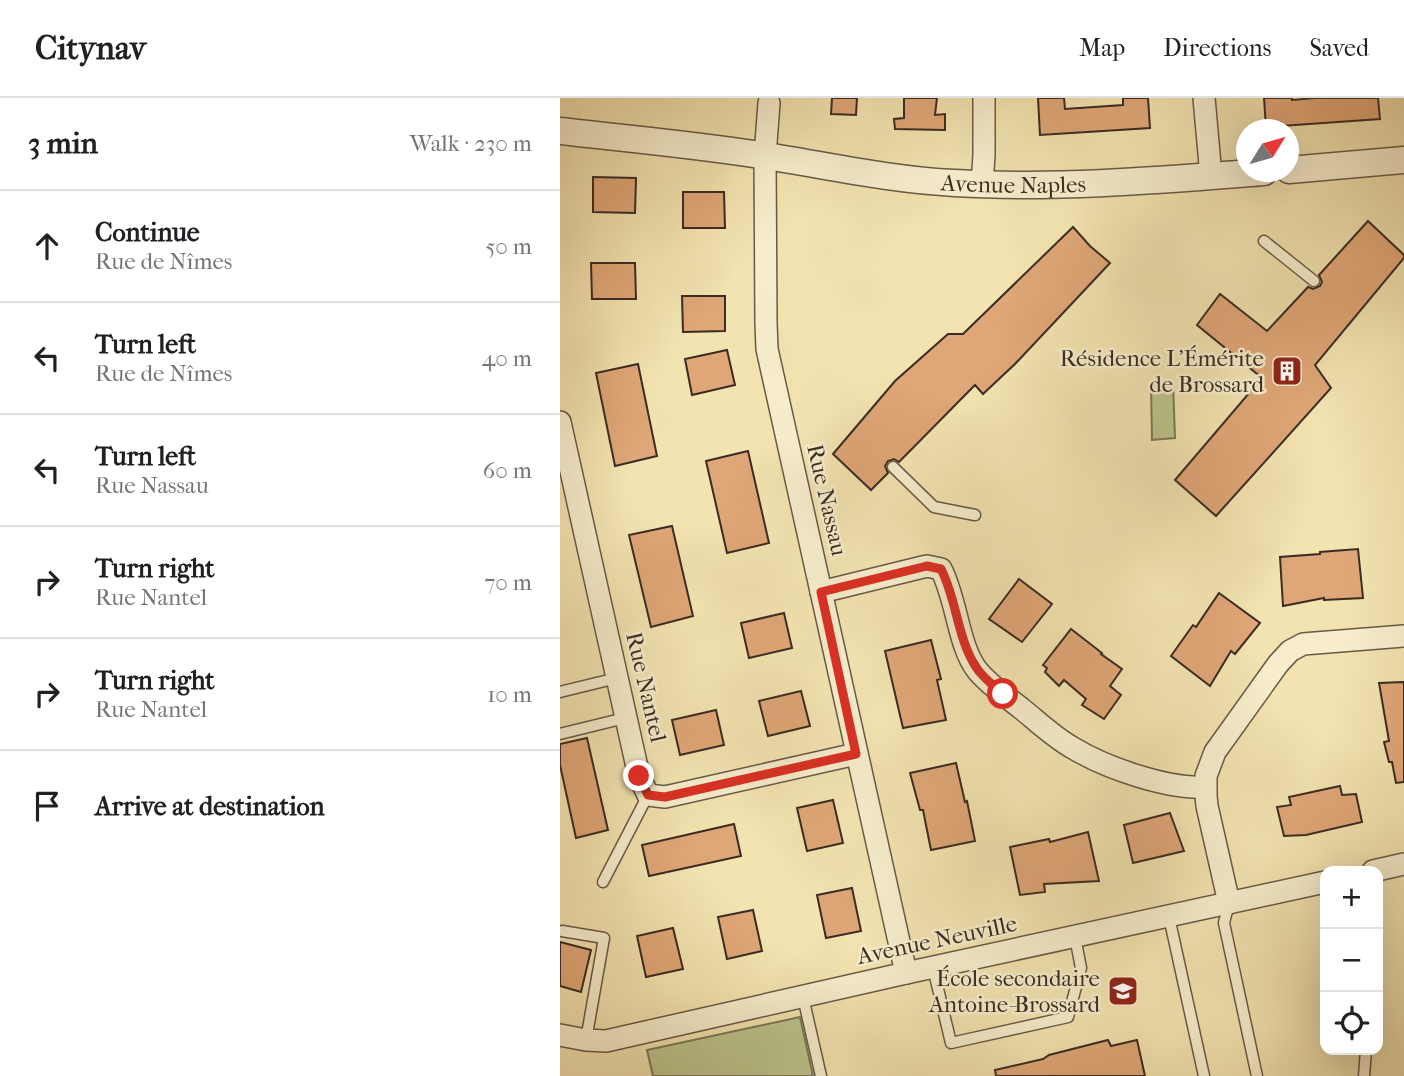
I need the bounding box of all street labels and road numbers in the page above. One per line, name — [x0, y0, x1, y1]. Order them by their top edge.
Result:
street label: Avenue Naples — [939, 169, 1086, 198]
street label: Rue Nassau — [801, 442, 853, 558]
street label: Rue Nantel — [620, 629, 672, 745]
street label: Avenue Neuville — [854, 910, 1019, 970]

